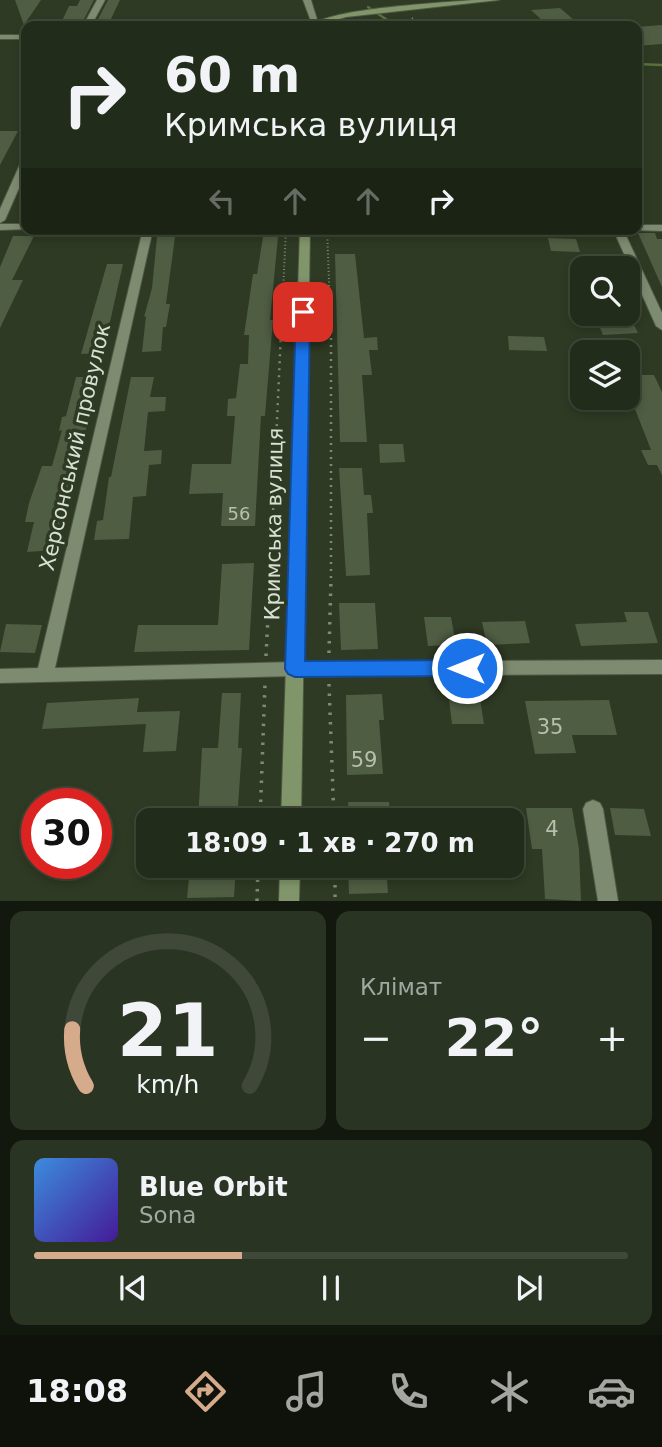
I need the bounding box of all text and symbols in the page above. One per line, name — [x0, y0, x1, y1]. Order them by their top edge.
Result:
text: 60 m — [164, 47, 300, 104]
icon: right — [49, 49, 140, 140]
text: Кримська вулиця — [164, 106, 458, 144]
icon: left — [203, 182, 241, 220]
icon: ahead — [276, 182, 314, 220]
icon: ahead — [349, 182, 387, 220]
icon: right — [422, 182, 460, 220]
map controls — [570, 256, 640, 410]
button: search — [570, 256, 640, 326]
pin — [273, 282, 333, 342]
icon: arrive — [284, 293, 322, 331]
street label: Херсонський провулок — [35, 321, 115, 573]
button: layers — [570, 340, 640, 410]
street label: Кримська вулиця — [260, 427, 288, 621]
house number: 56 — [228, 503, 250, 524]
position arrow — [430, 631, 504, 705]
house number: 35 — [537, 715, 563, 739]
house number: 59 — [351, 748, 377, 772]
speed limit sign: 30 — [21, 788, 112, 879]
house number: 4 — [545, 817, 559, 841]
text: 18:09 · 1 хв · 270 m — [185, 828, 475, 858]
text: Клімат — [360, 974, 442, 1000]
text: 21 — [117, 989, 219, 1074]
text: 22° — [445, 1008, 543, 1068]
text: − — [360, 1016, 392, 1060]
text: + — [596, 1016, 628, 1060]
text: km/h — [136, 1070, 200, 1099]
text: Blue Orbit — [139, 1172, 288, 1202]
text: Sona — [139, 1202, 196, 1228]
icon: previous — [114, 1269, 152, 1307]
icon: pause — [312, 1269, 350, 1307]
icon: next — [510, 1269, 548, 1307]
icon: directions — [181, 1367, 230, 1416]
icon: music — [282, 1367, 331, 1416]
icon: phone — [384, 1367, 433, 1416]
icon: climate — [485, 1367, 534, 1416]
icon: car — [587, 1367, 636, 1416]
text: 18:08 — [26, 1372, 128, 1410]

